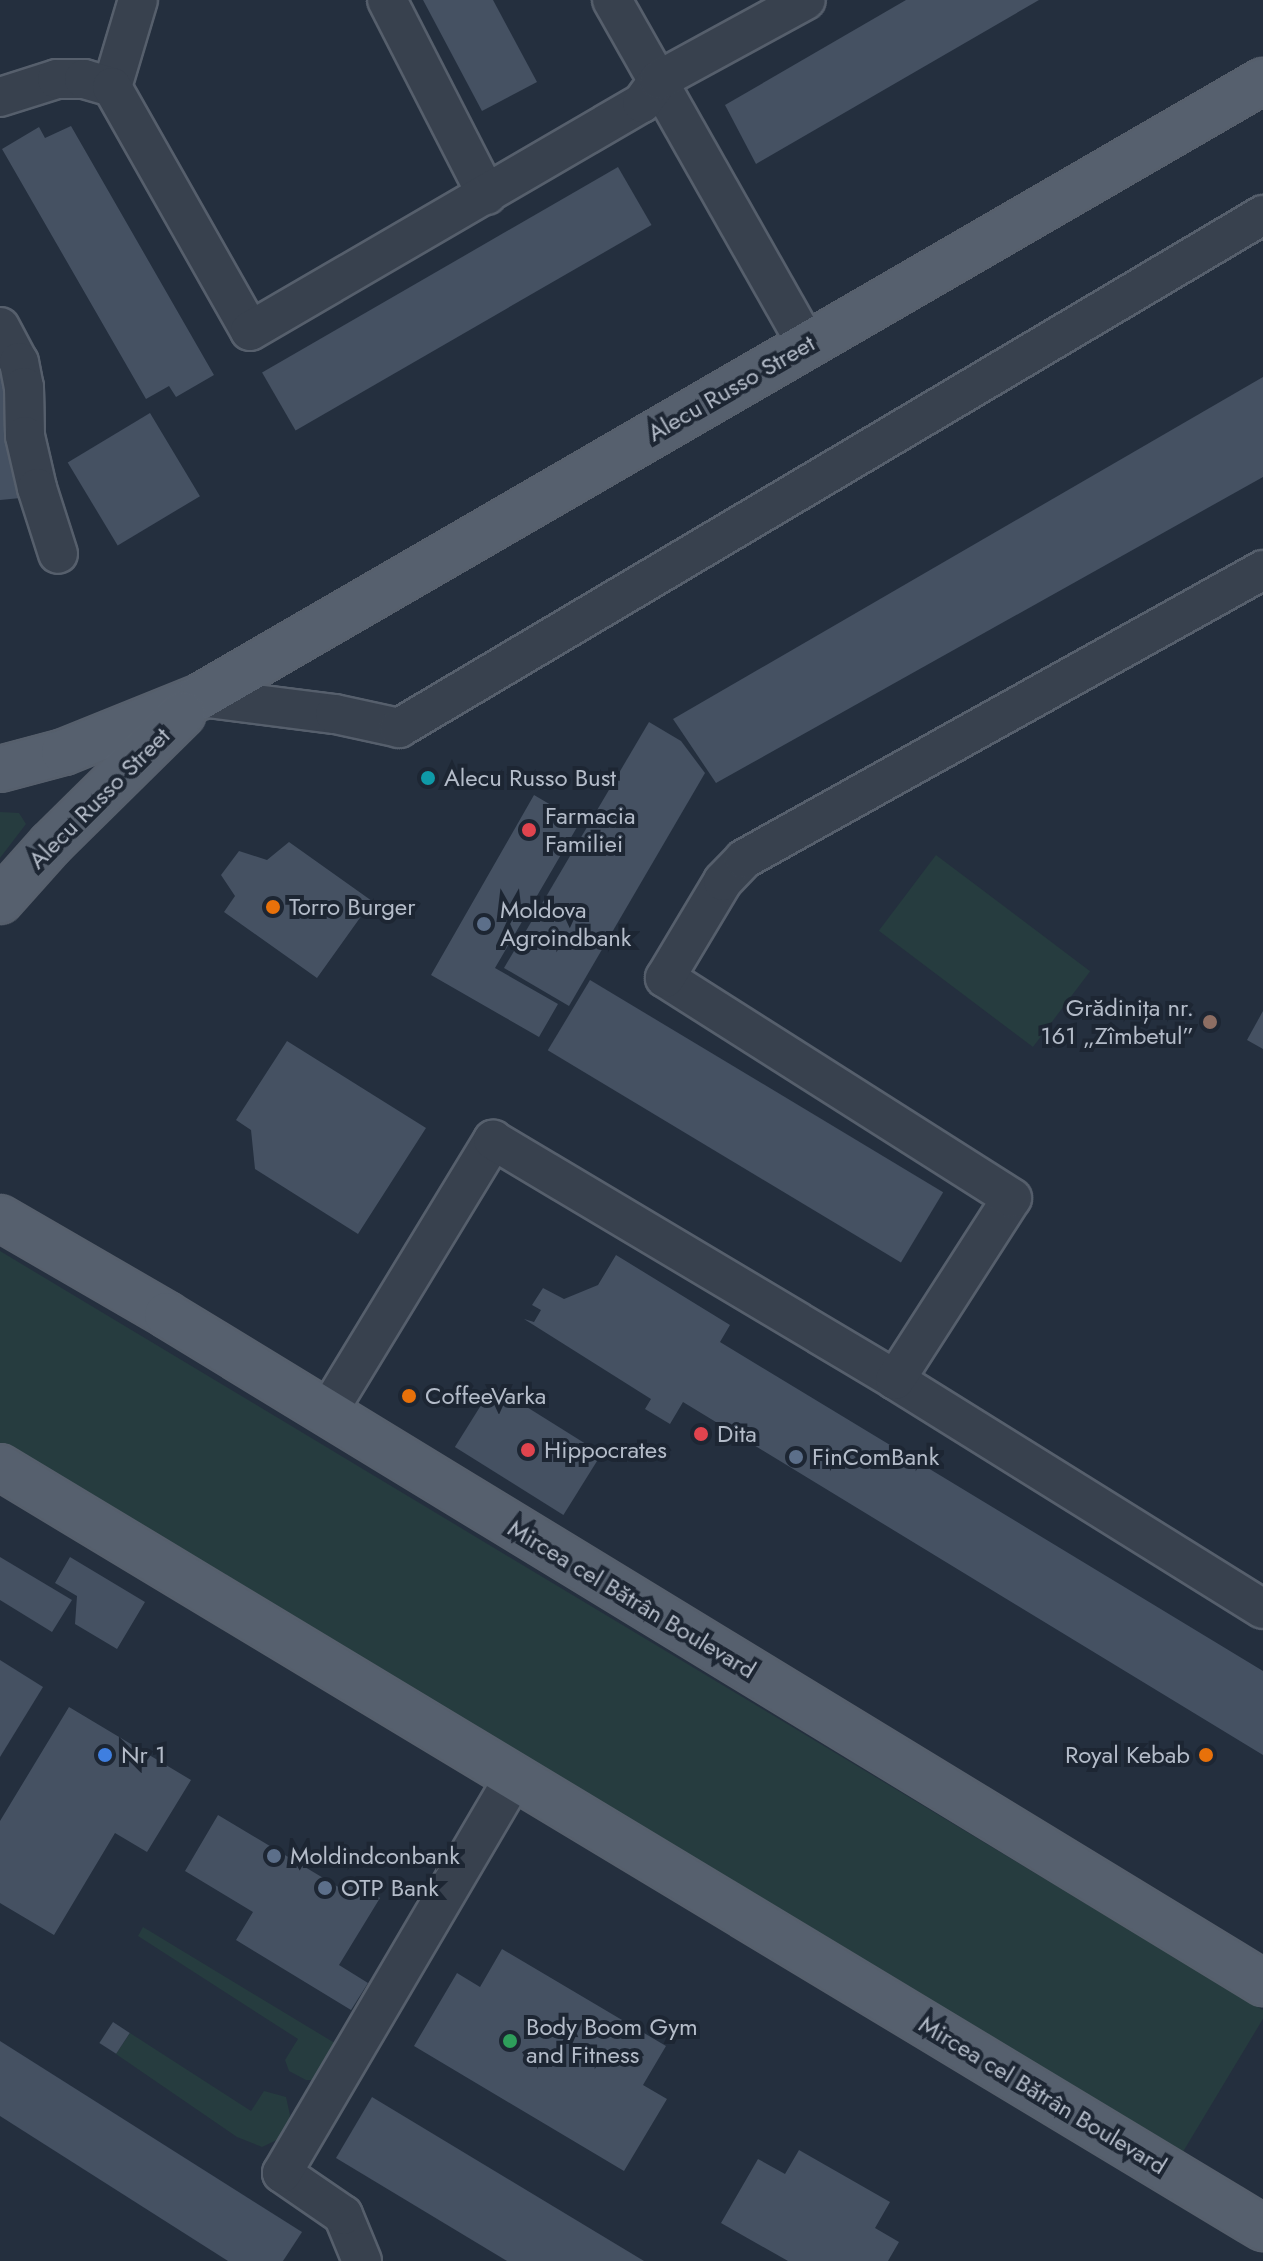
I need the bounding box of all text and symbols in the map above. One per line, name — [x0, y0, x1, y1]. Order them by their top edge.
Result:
street label: Alecu Russo Street — [642, 329, 820, 447]
street label: Alecu Russo Street — [22, 721, 176, 875]
place label: Alecu Russo Bust — [444, 764, 616, 792]
marker: Alecu Russo Bust — [419, 769, 437, 787]
place label: Farmacia Familiei — [545, 802, 636, 858]
marker: Farmacia Familiei — [520, 821, 538, 839]
place label: Torro Burger — [289, 893, 415, 921]
place label: Moldova Agroindbank — [500, 896, 631, 952]
marker: Torro Burger — [264, 898, 282, 916]
marker: Moldova Agroindbank — [475, 915, 493, 933]
place label: Grădinița nr. 161 „Zîmbetul” — [1041, 994, 1194, 1050]
marker: Grădinița nr. 161 „Zîmbetul” — [1201, 1013, 1219, 1031]
place label: CoffeeVarka — [425, 1382, 546, 1410]
marker: CoffeeVarka — [400, 1387, 418, 1405]
place label: Dita — [717, 1420, 757, 1448]
marker: Dita — [692, 1425, 710, 1443]
place label: Hippocrates — [544, 1436, 667, 1464]
marker: Hippocrates — [519, 1441, 537, 1459]
place label: FinComBank — [812, 1443, 939, 1471]
marker: FinComBank — [787, 1448, 805, 1466]
street label: Mircea cel Bătrân Boulevard — [503, 1514, 761, 1684]
place label: Nr 1 — [121, 1741, 166, 1769]
place label: Royal Kebab — [1065, 1741, 1190, 1769]
marker: Nr 1 — [96, 1746, 114, 1764]
marker: Royal Kebab — [1197, 1746, 1215, 1764]
place label: Moldindconbank — [290, 1842, 460, 1870]
marker: Moldindconbank — [265, 1847, 283, 1865]
place label: OTP Bank — [341, 1874, 439, 1902]
marker: OTP Bank — [316, 1879, 334, 1897]
street label: Mircea cel Bătrân Boulevard — [914, 2010, 1172, 2180]
place label: Body Boom Gym and Fitness — [526, 2013, 698, 2069]
marker: Body Boom Gym and Fitness — [501, 2032, 519, 2050]

